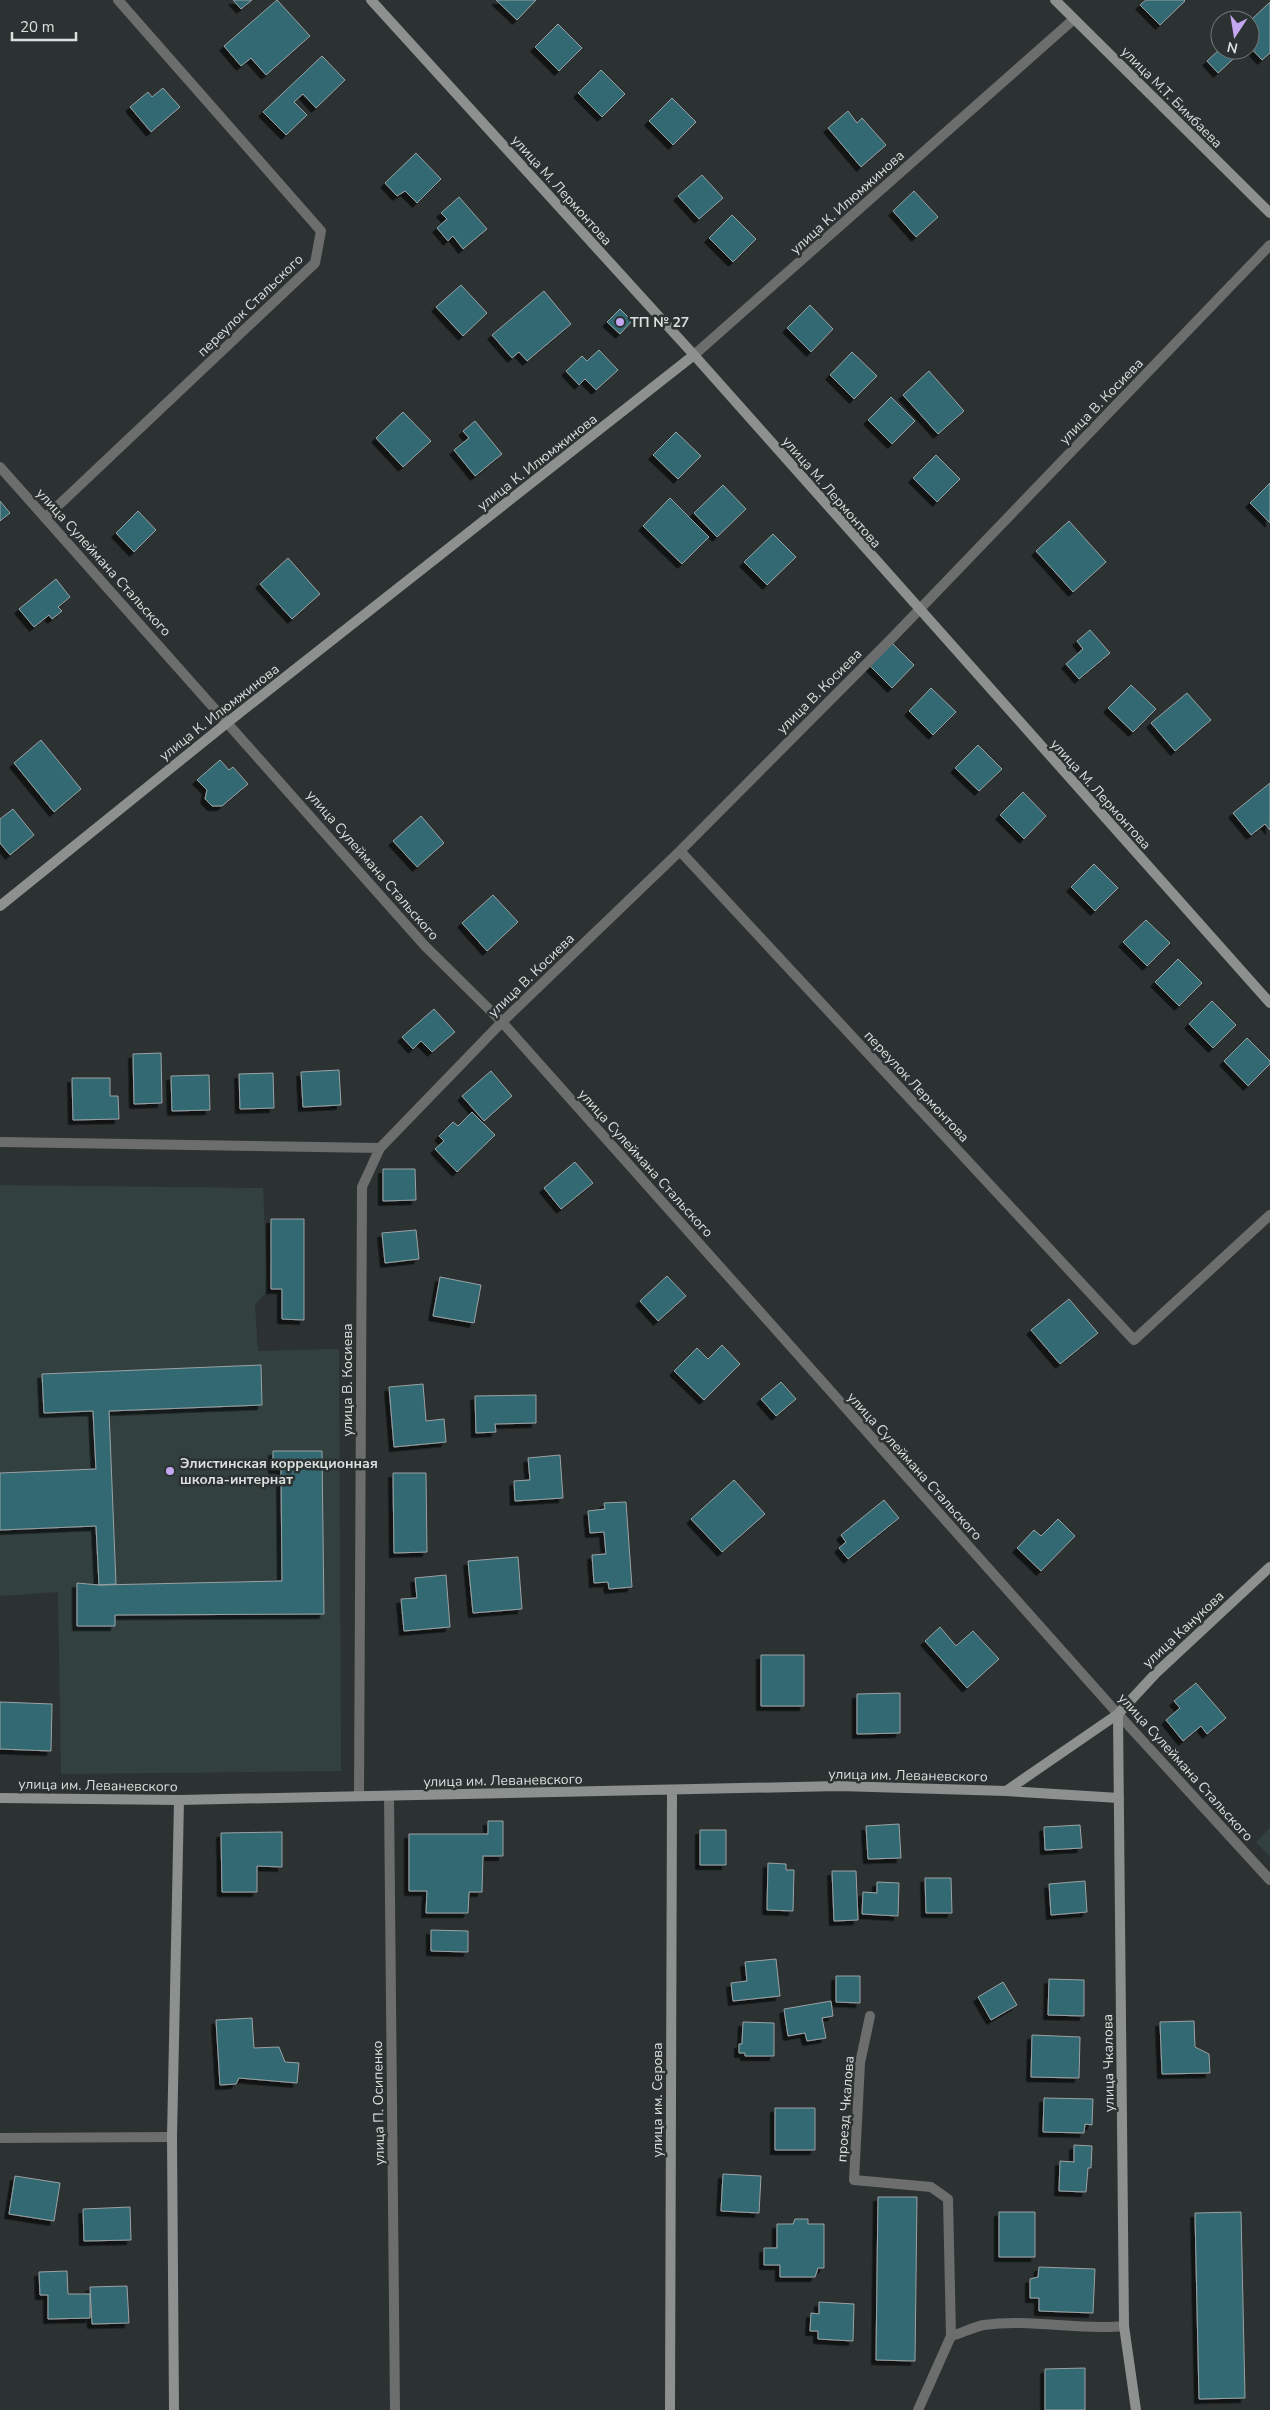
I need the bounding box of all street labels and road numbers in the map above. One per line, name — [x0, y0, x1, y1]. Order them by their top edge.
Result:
street label: улица М.Т. Бимбаева — [1117, 42, 1227, 152]
street label: улица М. Лермонтова — [507, 131, 616, 250]
street label: улица К. Илюмжинова — [786, 146, 908, 259]
street label: переулок Стальского — [193, 250, 307, 361]
street label: улица В. Косиева — [1055, 354, 1148, 449]
street label: улица К. Илюмжинова — [473, 410, 601, 515]
street label: улица М. Лермонтова — [778, 432, 885, 552]
street label: улица Сулеймана Стальского — [32, 484, 175, 641]
street label: улица В. Косиева — [773, 645, 866, 738]
street label: улица К. Илюмжинова — [155, 660, 283, 765]
street label: улица М. Лермонтова — [1046, 735, 1155, 854]
street label: улица Сулеймана Стальского — [302, 786, 443, 945]
street label: улица В. Косиева — [484, 929, 579, 1022]
street label: переулок Лермонтова — [860, 1026, 973, 1146]
street label: улица Сулеймана Стальского — [574, 1085, 717, 1242]
street label: улица В. Косиева — [338, 1323, 357, 1437]
street label: улица Сулеймана Стальского — [843, 1388, 986, 1545]
street label: улица Канукова — [1138, 1587, 1228, 1672]
street label: улица Сулеймана Стальского — [1114, 1689, 1257, 1846]
street label: улица им. Леваневского — [828, 1765, 988, 1786]
street label: улица им. Леваневского — [423, 1770, 583, 1791]
street label: улица им. Леваневского — [18, 1775, 178, 1796]
street label: улица Чкалова — [1098, 2014, 1119, 2112]
street label: улица П. Осипенко — [368, 2040, 389, 2166]
street label: улица им. Серова — [648, 2042, 667, 2158]
street label: проезд Чкалова — [832, 2055, 859, 2163]

